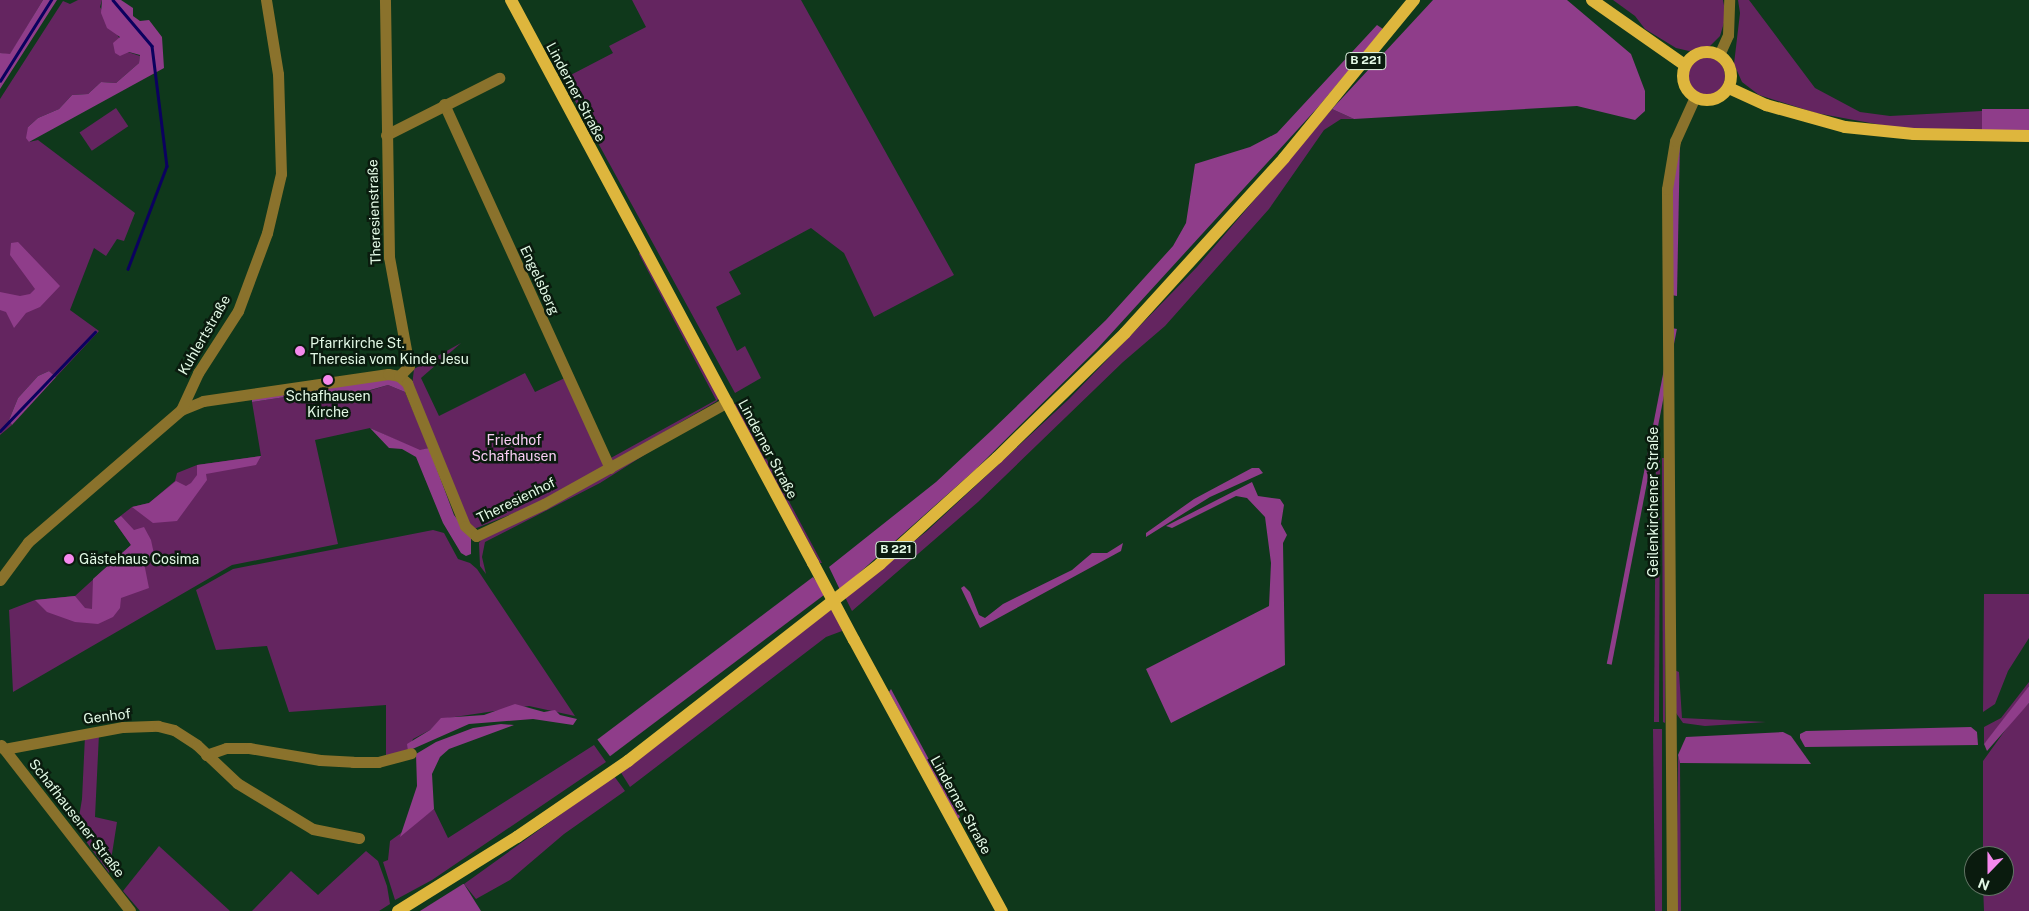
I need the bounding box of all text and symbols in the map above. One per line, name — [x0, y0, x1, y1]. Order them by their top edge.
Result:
street label: Linderner Straße — [543, 39, 609, 145]
road number: B 221 — [1345, 51, 1387, 70]
street label: Theresienstraße — [364, 159, 384, 265]
street label: Engelsberg — [517, 243, 563, 317]
street label: Kuhlertstraße — [174, 292, 234, 378]
place label: Pfarrkirche St. Theresia vom Kinde Jesu — [310, 335, 469, 368]
marker: Pfarrkirche St. Theresia vom Kinde Jesu — [294, 345, 306, 357]
marker: Schafhausen Kirche — [322, 374, 334, 386]
place label: Schafhausen Kirche — [285, 388, 371, 421]
street label: Linderner Straße — [735, 396, 801, 502]
street label: Geilenkirchener Straße — [1645, 427, 1661, 577]
park label: Friedhof Schafhausen — [471, 432, 557, 464]
street label: Theresienhof — [474, 474, 558, 526]
road number: B 221 — [875, 540, 917, 560]
place label: Gästehaus Cosima — [79, 551, 199, 567]
marker: Gästehaus Cosima — [63, 553, 75, 565]
street label: Genhof — [82, 705, 132, 727]
street label: Linderner Straße — [927, 753, 995, 857]
street label: Schafhausener Straße — [26, 755, 128, 881]
north arrow — [1964, 846, 2014, 896]
text: N — [1976, 875, 1992, 893]

